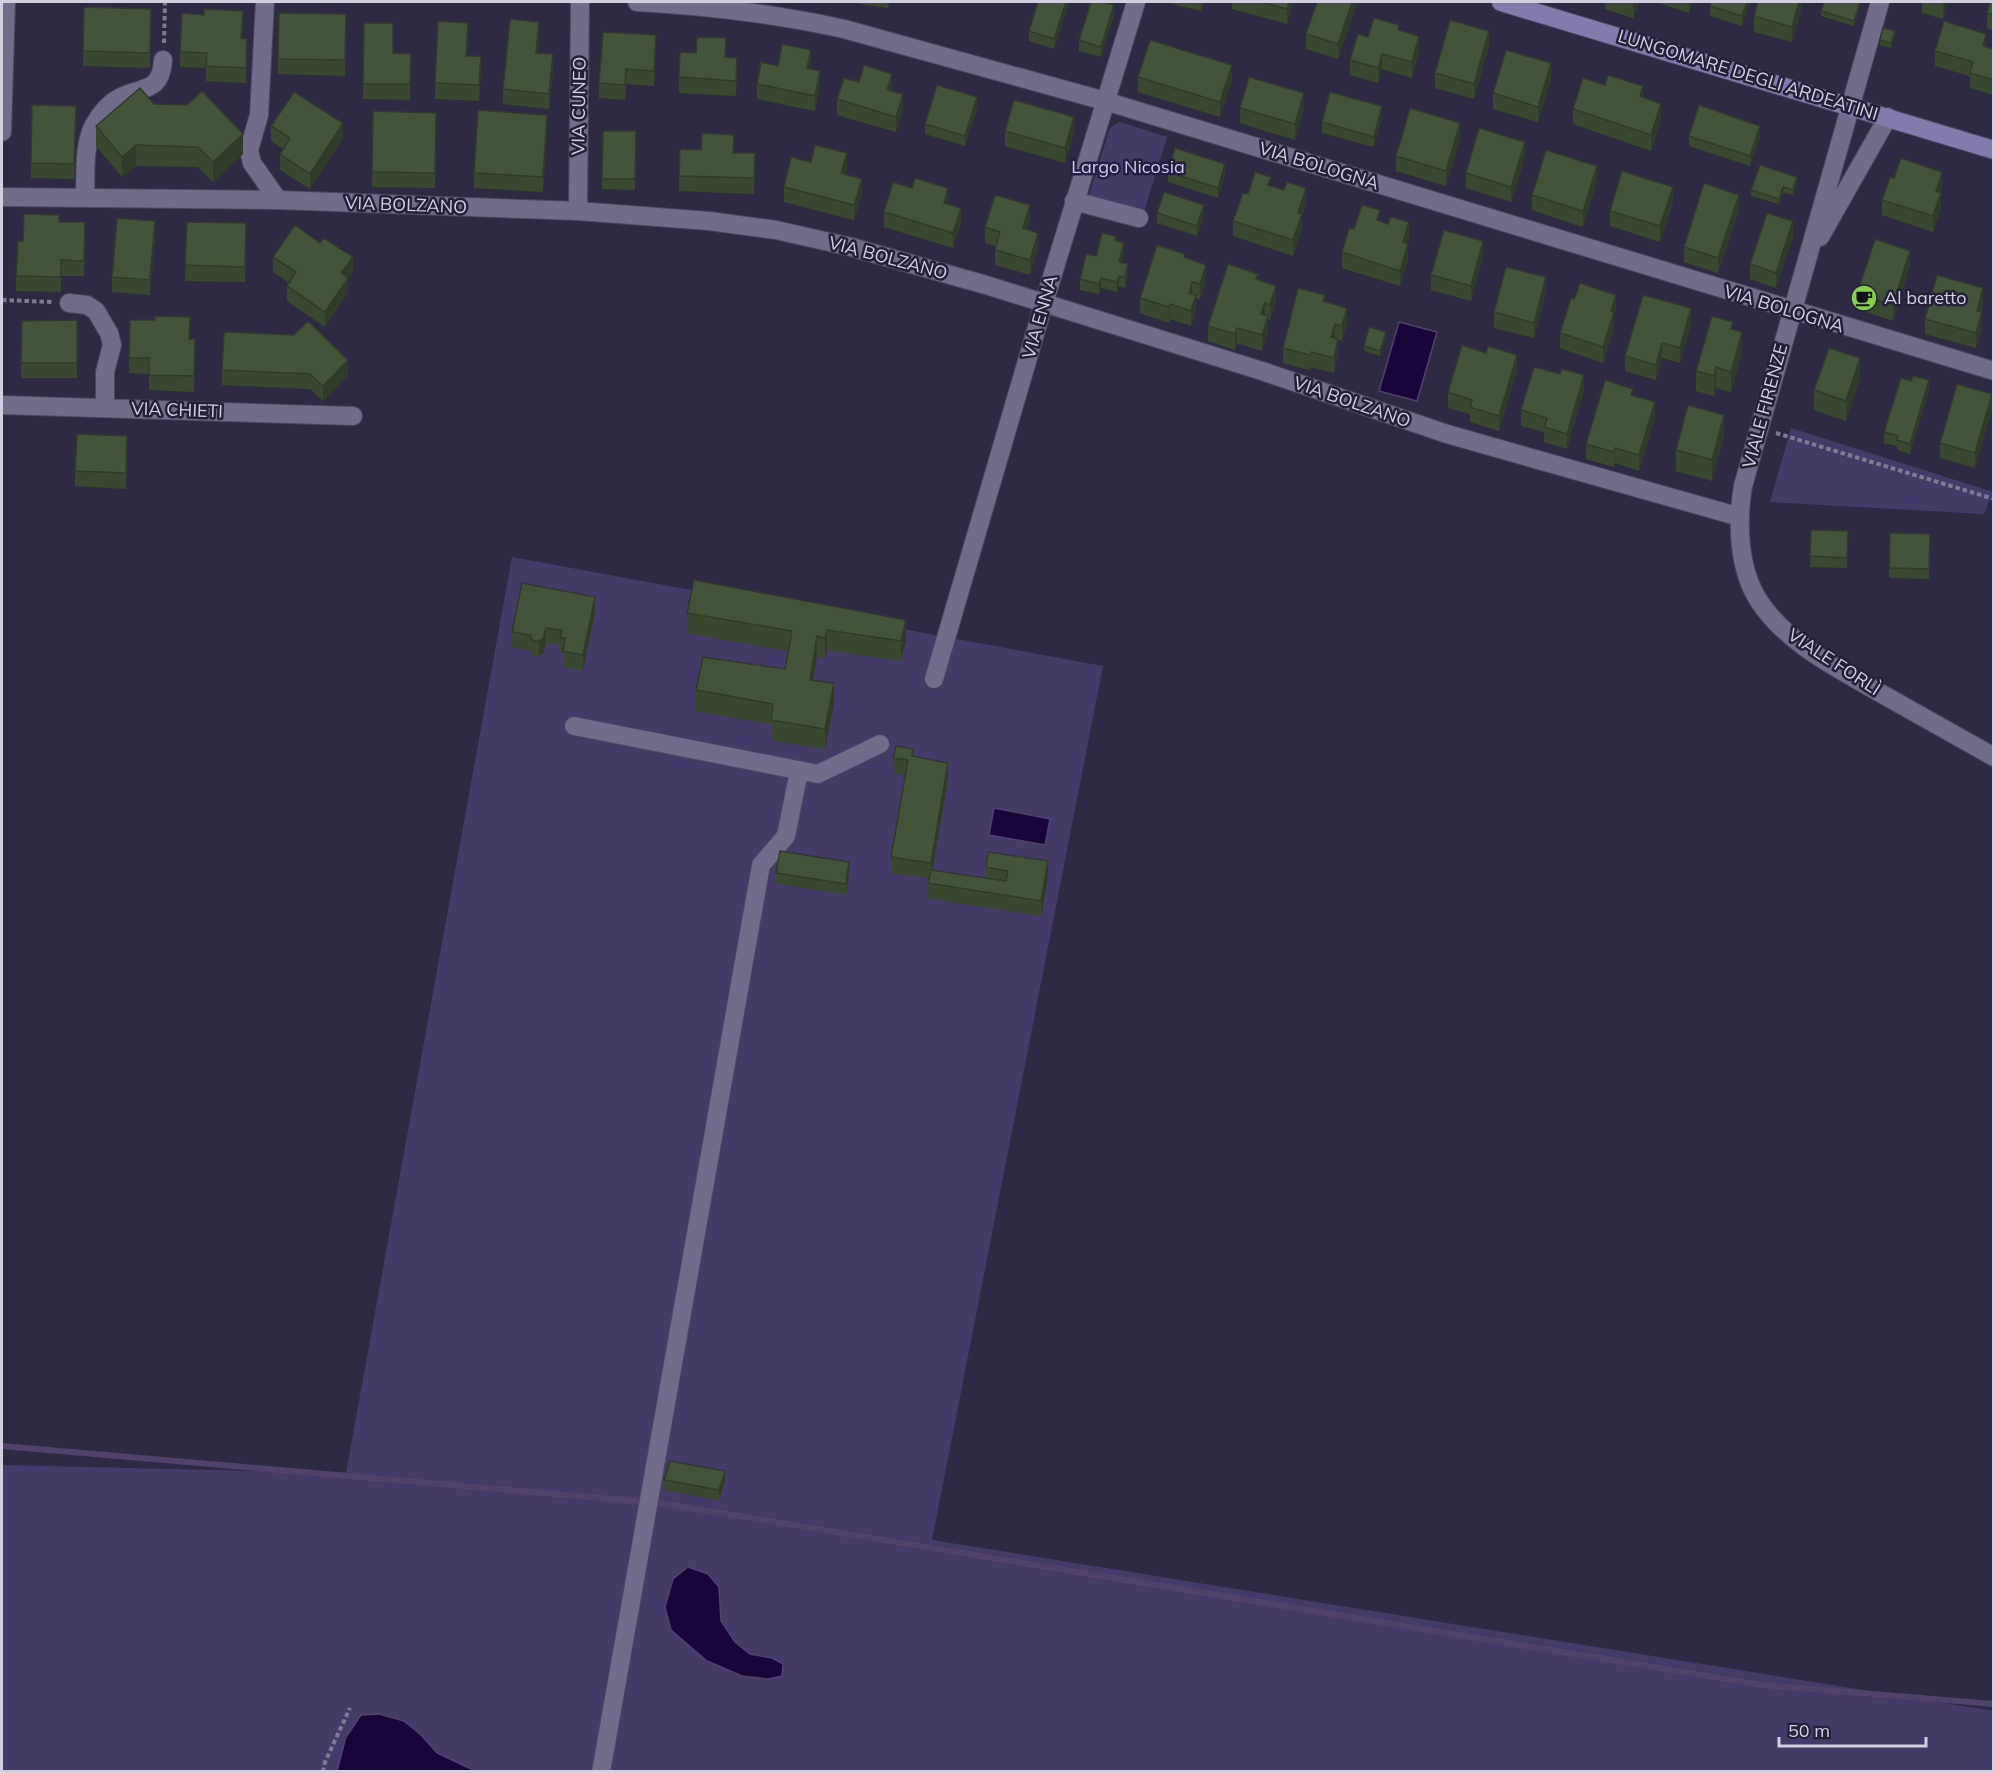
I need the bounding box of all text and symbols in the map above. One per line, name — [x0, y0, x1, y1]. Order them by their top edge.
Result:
street label: LUNGOMARE DEGLI ARDEATINI — [1615, 24, 1881, 125]
street label: VIA CUNEO — [566, 57, 591, 155]
street label: VIA BOLOGNA — [1256, 136, 1382, 195]
park label: Largo Nicosia — [1071, 155, 1185, 178]
street label: VIA BOLZANO — [345, 191, 467, 218]
street label: VIA BOLZANO — [826, 231, 950, 284]
street label: VIA ENNA — [1017, 272, 1062, 361]
street label: VIA BOLOGNA — [1721, 279, 1847, 338]
cafe icon: Al baretto — [1849, 283, 1879, 313]
place label: Al baretto — [1884, 286, 1967, 309]
street label: VIALE FIRENZE — [1737, 341, 1792, 471]
street label: VIA BOLZANO — [1291, 371, 1414, 432]
street label: VIA CHIETI — [131, 396, 223, 423]
street label: VIALE FORLÌ — [1783, 623, 1885, 700]
scale bar — [1779, 1710, 1926, 1748]
text: 50 m — [1788, 1719, 1830, 1742]

